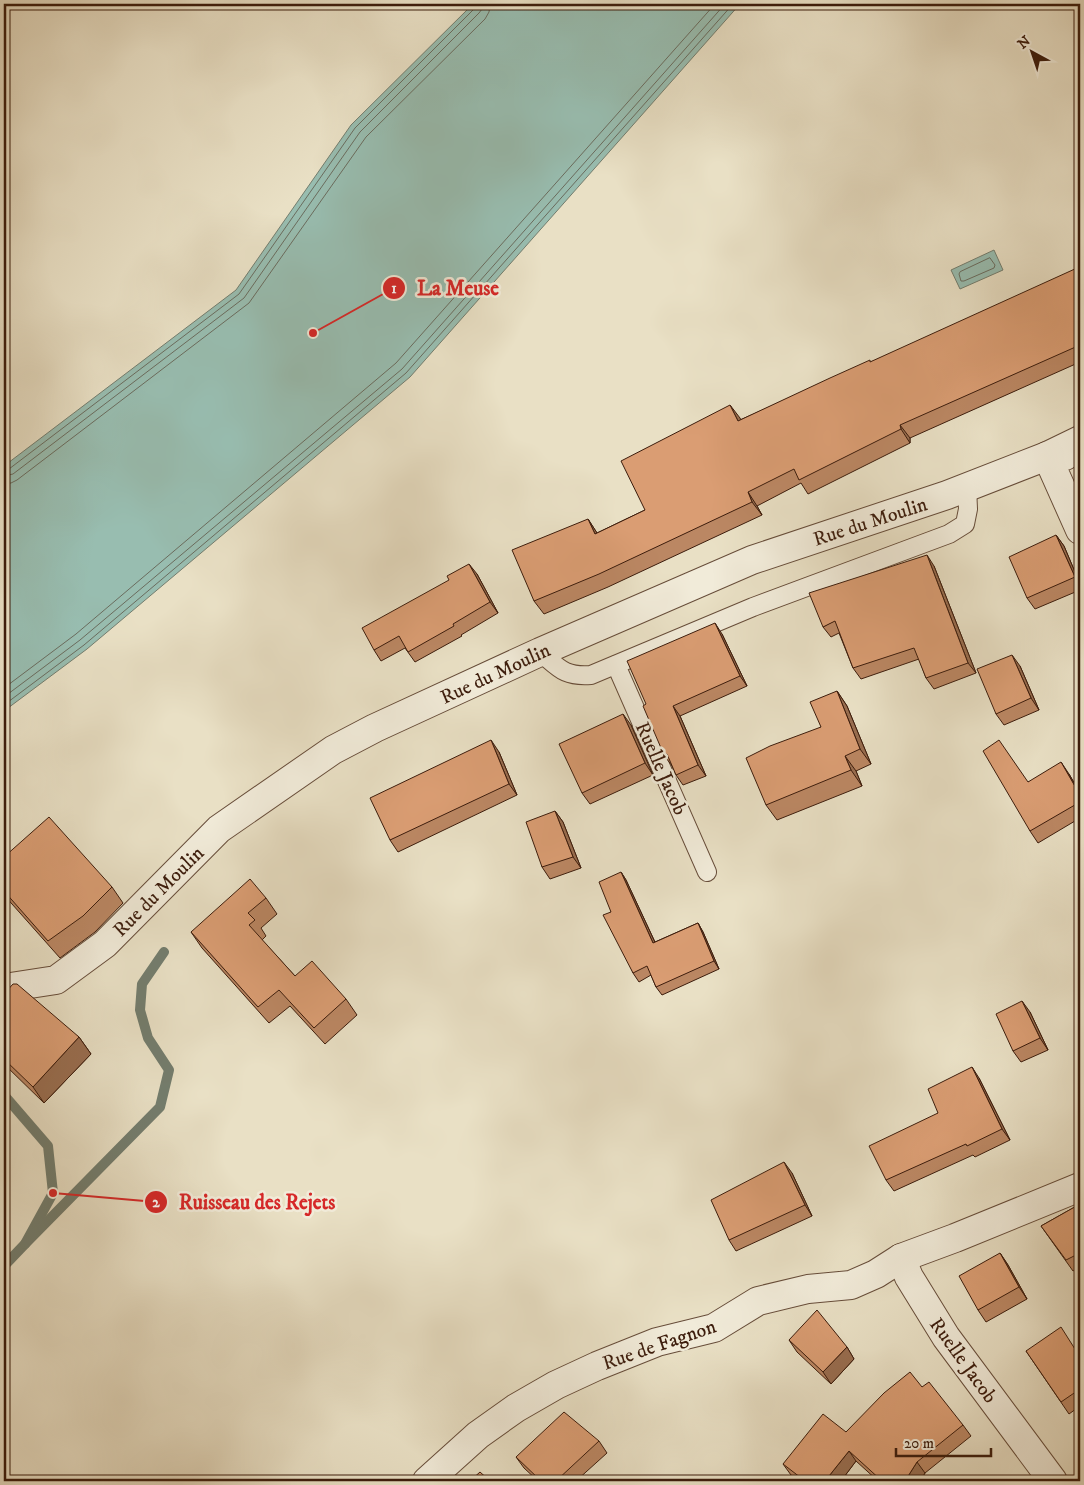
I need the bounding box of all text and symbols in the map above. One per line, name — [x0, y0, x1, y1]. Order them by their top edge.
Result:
north arrow — [1006, 28, 1056, 78]
text: N — [1014, 32, 1035, 53]
callout: La Meuse — [382, 270, 509, 306]
text: La Meuse — [417, 276, 499, 302]
text: 1 — [391, 279, 397, 298]
street label: Rue du Moulin — [810, 492, 931, 553]
street label: Rue du Moulin — [437, 638, 555, 711]
street label: Ruelle Jacob — [629, 718, 692, 819]
street label: Rue du Moulin — [108, 841, 210, 943]
callout: Ruisseau des Rejets — [144, 1184, 345, 1220]
text: Ruisseau des Rejets — [179, 1190, 335, 1217]
text: 2 — [152, 1193, 160, 1212]
street label: Ruelle Jacob — [923, 1313, 1002, 1408]
street label: Rue de Fagnon — [599, 1314, 720, 1377]
scale bar — [896, 1425, 992, 1457]
text: 20 m — [904, 1434, 934, 1453]

